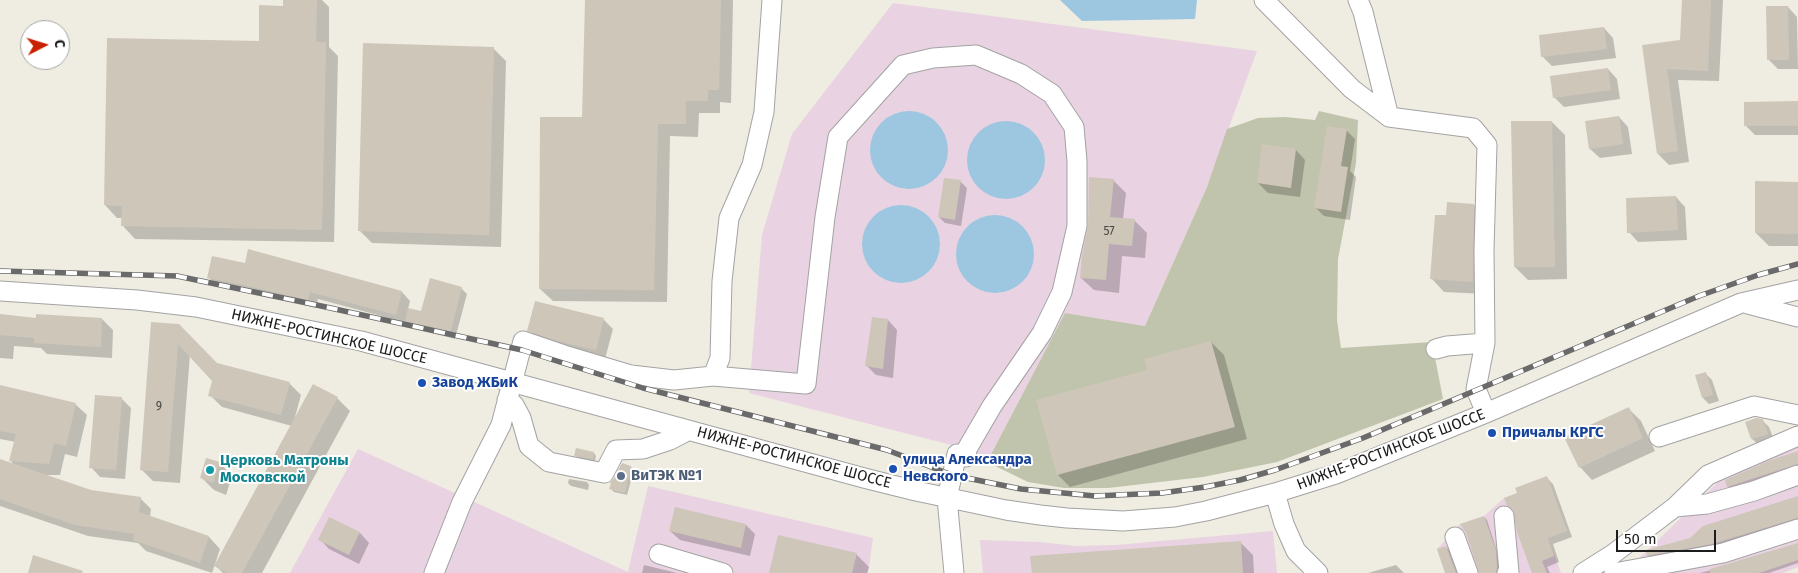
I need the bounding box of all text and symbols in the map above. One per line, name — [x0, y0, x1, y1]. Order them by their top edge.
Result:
north arrow — [20, 20, 70, 70]
text: С — [51, 39, 68, 48]
house number: 57 — [1103, 225, 1115, 239]
street label: НИЖНЕ-РОСТИНСКОЕ ШОССЕ — [229, 306, 429, 368]
place label: Завод ЖБиК — [432, 374, 518, 392]
marker: Завод ЖБиК — [416, 377, 428, 389]
house number: 9 — [156, 400, 162, 414]
street label: НИЖНЕ-РОСТИНСКОЕ ШОССЕ — [1294, 406, 1488, 494]
street label: НИЖНЕ-РОСТИНСКОЕ ШОССЕ — [695, 423, 893, 493]
place label: Причалы КРГС — [1502, 424, 1604, 442]
marker: Причалы КРГС — [1486, 427, 1498, 439]
place label: улица Александра Невского — [903, 451, 1032, 486]
place label: Церковь Матроны Московской — [220, 452, 349, 487]
marker: улица Александра Невского — [887, 463, 899, 475]
marker: Церковь Матроны Московской — [204, 464, 216, 476]
place label: ВиТЭК №1 — [631, 467, 702, 485]
marker: ВиТЭК №1 — [615, 470, 627, 482]
scale bar — [1618, 520, 1718, 552]
text: 50 m — [1624, 530, 1657, 548]

